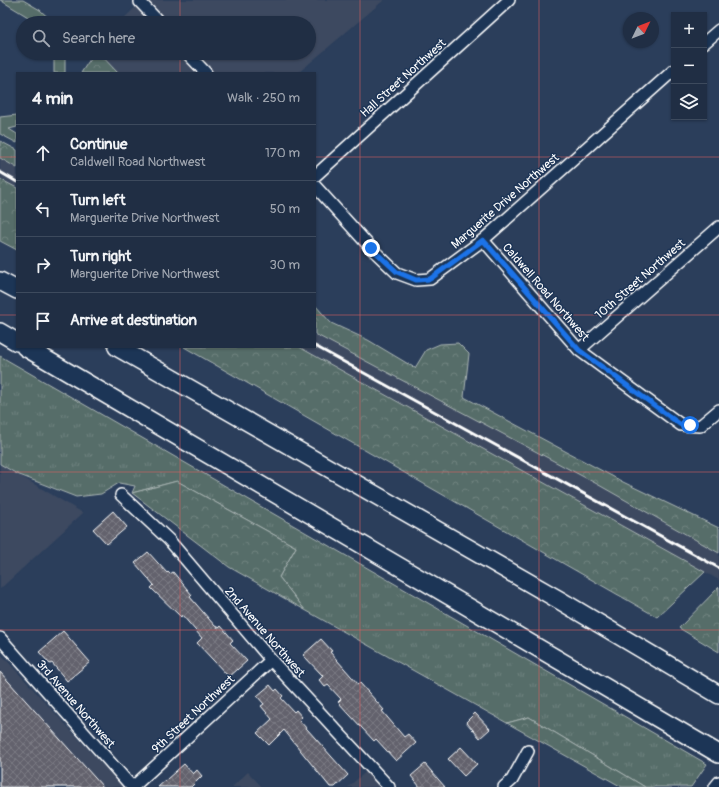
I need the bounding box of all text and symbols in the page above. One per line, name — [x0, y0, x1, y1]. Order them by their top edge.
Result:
north arrow — [623, 12, 659, 48]
map controls — [671, 12, 707, 120]
button: + — [671, 12, 707, 48]
search box — [16, 16, 316, 60]
icon: search — [30, 27, 52, 49]
text: Search here — [62, 29, 135, 48]
street label: Hall Street Northwest — [357, 36, 449, 121]
button: − — [671, 48, 707, 84]
button: layers — [671, 84, 707, 120]
text: 4 min — [32, 88, 73, 109]
text: Walk · 250 m — [227, 90, 300, 106]
text: Continue — [70, 135, 128, 154]
icon: ahead — [32, 142, 54, 164]
text: 170 m — [265, 145, 300, 161]
street label: Marguerite Drive Northwest — [448, 150, 562, 252]
text: Caldwell Road Northwest — [70, 154, 205, 170]
text: Turn left — [70, 191, 126, 210]
icon: left — [32, 198, 54, 220]
text: 50 m — [270, 201, 300, 217]
text: Marguerite Drive Northwest — [70, 210, 220, 226]
street label: 10th Street Northwest — [592, 236, 689, 323]
route end — [362, 239, 380, 257]
street label: Caldwell Road Northwest — [499, 240, 592, 345]
text: Turn right — [70, 247, 131, 266]
icon: right — [32, 254, 54, 276]
text: 30 m — [270, 257, 300, 273]
text: Marguerite Drive Northwest — [70, 266, 220, 282]
icon: arrive — [32, 310, 54, 332]
text: Arrive at destination — [70, 311, 197, 330]
route start — [681, 416, 699, 434]
street label: 2nd Avenue Northwest — [221, 584, 308, 681]
street label: 3rd Avenue Northwest — [33, 657, 118, 752]
street label: 9th Street Northwest — [149, 672, 238, 757]

